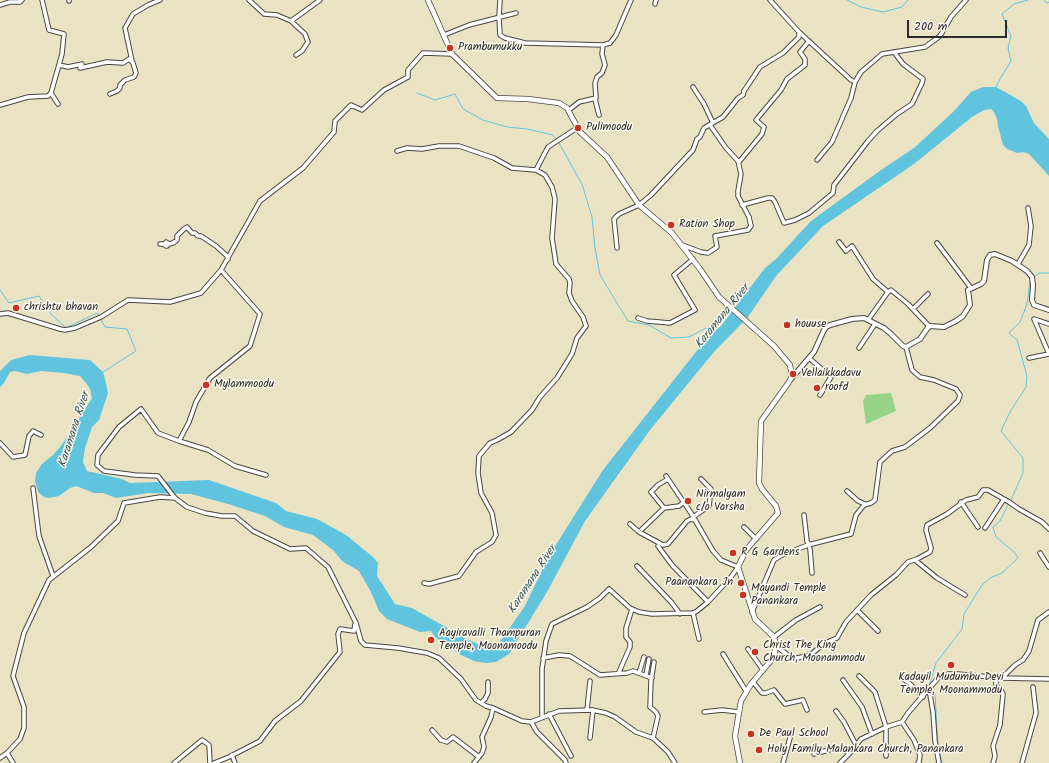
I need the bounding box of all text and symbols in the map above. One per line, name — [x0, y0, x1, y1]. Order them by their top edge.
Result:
scale bar — [909, 12, 1009, 38]
text: 200 m — [914, 17, 947, 36]
place label: Prambumukku — [458, 41, 522, 55]
marker: Prambumukku — [445, 43, 455, 53]
place label: Pulimoodu — [586, 121, 632, 135]
marker: Pulimoodu — [573, 123, 583, 133]
place label: Ration Shop — [679, 218, 735, 232]
marker: Ration Shop — [666, 220, 676, 230]
water label: Karamana River — [693, 282, 753, 352]
place label: chrishtu bhavan — [24, 301, 98, 315]
marker: chrishtu bhavan — [11, 303, 21, 313]
place label: houuse — [795, 318, 826, 332]
marker: houuse — [782, 320, 792, 330]
place label: Vellaikkadavu — [801, 367, 861, 381]
marker: Vellaikkadavu — [788, 369, 798, 379]
place label: Mylammoodu — [214, 378, 274, 392]
marker: Mylammoodu — [201, 380, 211, 390]
place label: roofd — [825, 381, 848, 395]
marker: roofd — [812, 383, 822, 393]
water label: Karamana River — [56, 390, 94, 470]
place label: Nirmalyam c/o Varsha — [696, 488, 745, 514]
marker: Nirmalyam c/o Varsha — [683, 496, 693, 506]
water label: Karamana River — [506, 543, 560, 617]
place label: R G Gardens — [741, 546, 799, 560]
marker: R G Gardens — [728, 548, 738, 558]
place label: Paanankara Jn — [665, 576, 733, 590]
marker: Paanankara Jn — [736, 578, 746, 588]
place label: Mayandi Temple Panankara — [751, 582, 826, 608]
marker: Mayandi Temple Panankara — [738, 590, 748, 600]
place label: Aayiravalli Thampuran Temple, Moonamoodu — [439, 627, 541, 653]
marker: Aayiravalli Thampuran Temple, Moonamoodu — [426, 635, 436, 645]
place label: Christ The King Church, Moonammodu — [763, 639, 865, 665]
marker: Christ The King Church, Moonammodu — [750, 647, 760, 657]
marker: Kadayil Mudumbu Devi Temple, Moonammodu — [946, 660, 956, 670]
place label: Kadayil Mudumbu Devi Temple, Moonammodu — [898, 671, 1004, 697]
place label: De Paul School — [759, 727, 828, 741]
marker: De Paul School — [746, 729, 756, 739]
place label: Holy Family Malankara Church, Panankara — [767, 743, 964, 757]
marker: Holy Family Malankara Church, Panankara — [754, 745, 764, 755]

